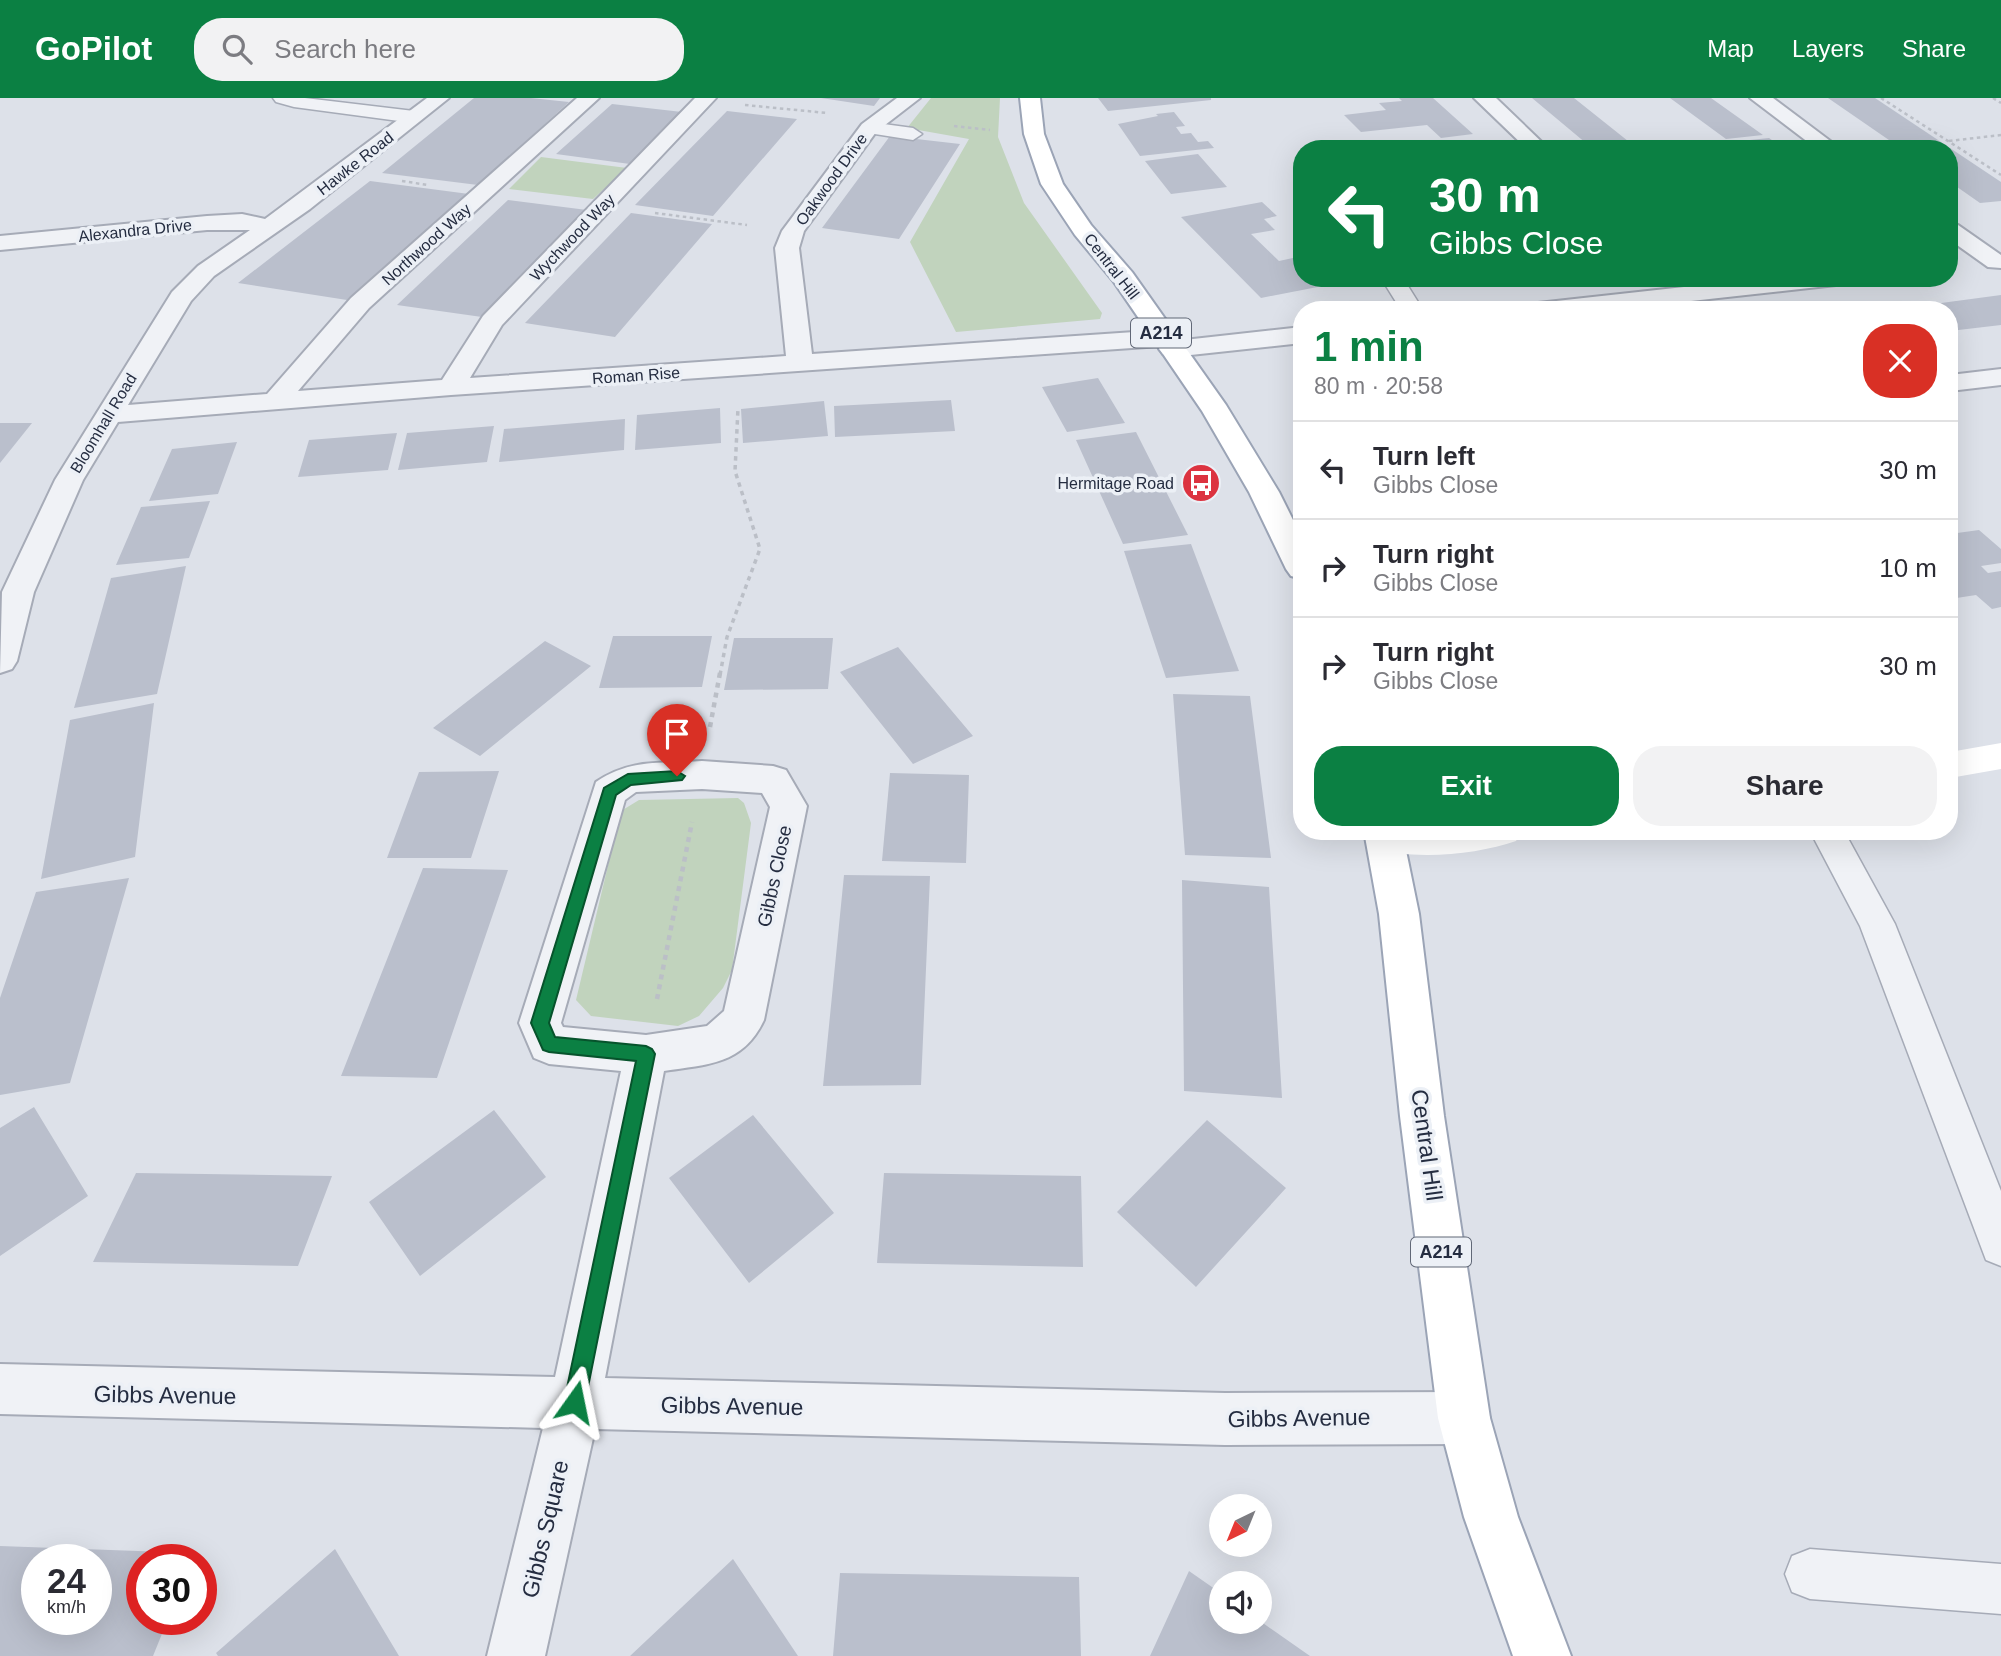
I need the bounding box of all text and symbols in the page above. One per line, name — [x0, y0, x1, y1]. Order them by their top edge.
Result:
search box — [194, 18, 684, 81]
text: GoPilot — [35, 30, 152, 67]
icon: search — [218, 30, 256, 68]
text: Search here — [274, 34, 416, 64]
text: Map — [1707, 35, 1754, 62]
text: Layers — [1792, 35, 1864, 62]
text: Share — [1902, 35, 1966, 62]
street label: Hawke Road — [314, 128, 397, 198]
street label: Oakwood Drive — [792, 130, 870, 229]
icon: left — [1314, 168, 1405, 259]
text: 30 m — [1429, 168, 1541, 222]
street label: Wychwood Way — [527, 190, 618, 284]
street label: Northwood Way — [379, 200, 474, 289]
street label: Alexandra Drive — [78, 216, 193, 245]
text: Gibbs Close — [1429, 225, 1603, 261]
street label: Central Hill — [1081, 230, 1142, 302]
road number: A214 — [1131, 318, 1191, 347]
text: 1 min — [1314, 323, 1424, 370]
button: close — [1863, 324, 1937, 398]
street label: Roman Rise — [592, 364, 681, 387]
street label: Bloomhall Road — [67, 370, 140, 476]
text: 80 m · 20:58 — [1314, 373, 1443, 399]
text: Turn left — [1373, 441, 1475, 471]
icon: left — [1314, 451, 1352, 489]
text: 30 m — [1879, 455, 1937, 485]
bus stop icon: Hermitage Road — [1180, 462, 1222, 504]
text: Gibbs Close — [1373, 472, 1498, 498]
place label: Hermitage Road — [1058, 475, 1174, 492]
text: Turn right — [1373, 539, 1494, 569]
icon: right — [1314, 549, 1352, 587]
text: 10 m — [1879, 553, 1937, 583]
text: Gibbs Close — [1373, 570, 1498, 596]
text: Turn right — [1373, 637, 1494, 667]
icon: right — [1314, 647, 1352, 685]
text: 30 m — [1879, 651, 1937, 681]
text: Gibbs Close — [1373, 668, 1498, 694]
pin — [647, 704, 707, 776]
icon: arrive — [658, 715, 696, 753]
button: Exit — [1314, 746, 1619, 826]
button: Share — [1633, 746, 1937, 826]
street label: Gibbs Close — [753, 823, 796, 929]
street label: Central Hill — [1406, 1087, 1448, 1203]
road number: A214 — [1411, 1238, 1471, 1266]
position arrow — [538, 1365, 612, 1439]
street label: Gibbs Avenue — [93, 1381, 237, 1409]
street label: Gibbs Avenue — [660, 1392, 804, 1420]
street label: Gibbs Avenue — [1227, 1404, 1371, 1432]
street label: Gibbs Square — [517, 1458, 573, 1600]
north arrow — [1209, 1494, 1272, 1558]
map controls — [1209, 1494, 1272, 1634]
speed limit sign: 30 — [126, 1544, 217, 1635]
text: 24 — [47, 1561, 86, 1600]
button: sound — [1209, 1571, 1272, 1634]
text: km/h — [47, 1597, 86, 1617]

